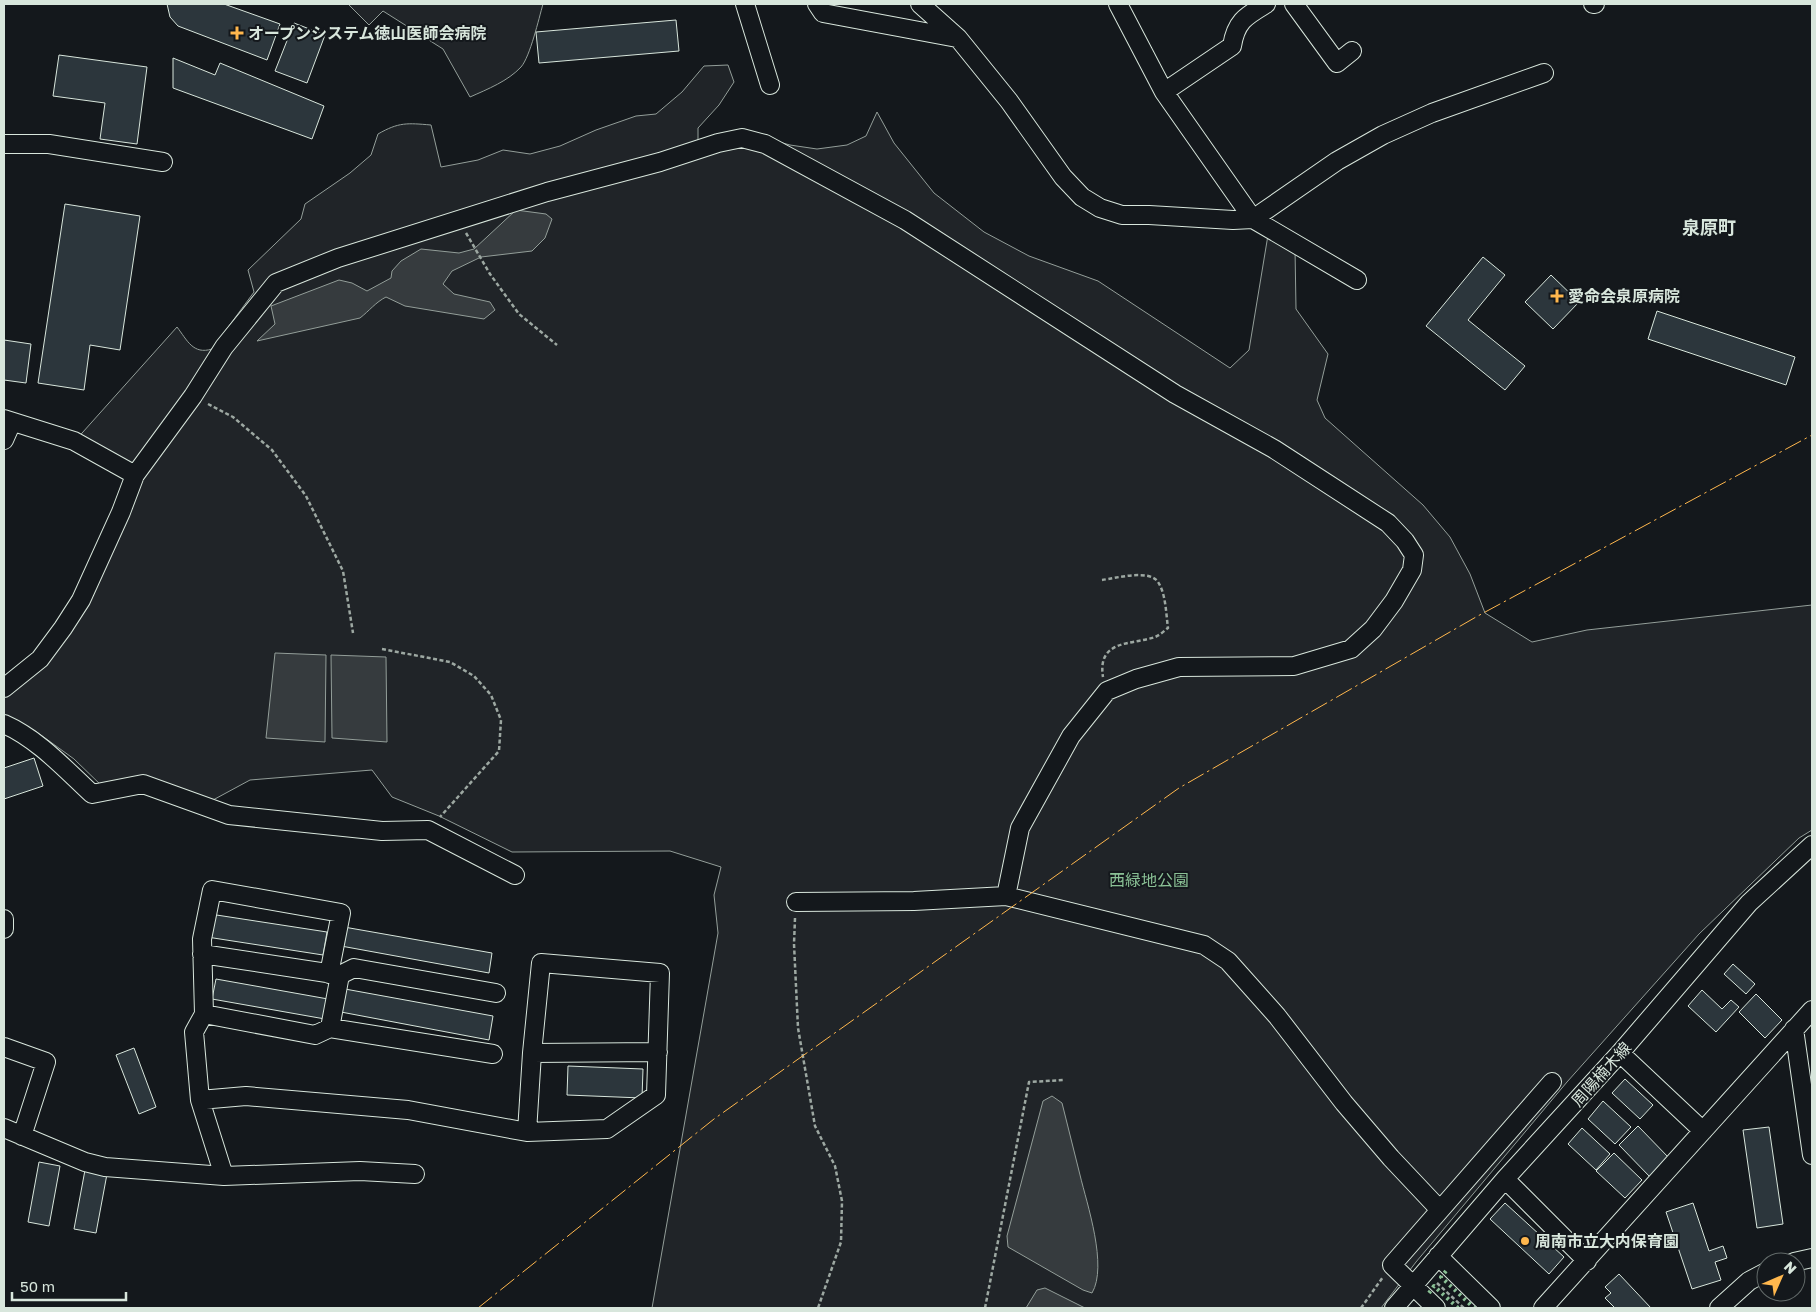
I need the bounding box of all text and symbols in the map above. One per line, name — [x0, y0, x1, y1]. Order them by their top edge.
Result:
place label: オープンシステム徳山医師会病院 — [248, 23, 487, 43]
marker: オープンシステム徳山医師会病院 — [230, 26, 244, 40]
district label: 泉原町 — [1682, 216, 1736, 238]
place label: 愛命会泉原病院 — [1568, 286, 1680, 306]
marker: 愛命会泉原病院 — [1550, 289, 1564, 303]
park label: 西緑地公園 — [1109, 870, 1189, 890]
street label: 周陽楠木線 — [1567, 1038, 1635, 1110]
place label: 周南市立大内保育園 — [1535, 1231, 1679, 1251]
marker: 周南市立大内保育園 — [1519, 1235, 1531, 1247]
north arrow — [1756, 1252, 1806, 1302]
text: N — [1781, 1258, 1800, 1277]
scale bar — [12, 1270, 126, 1302]
text: 50 m — [20, 1277, 55, 1295]

